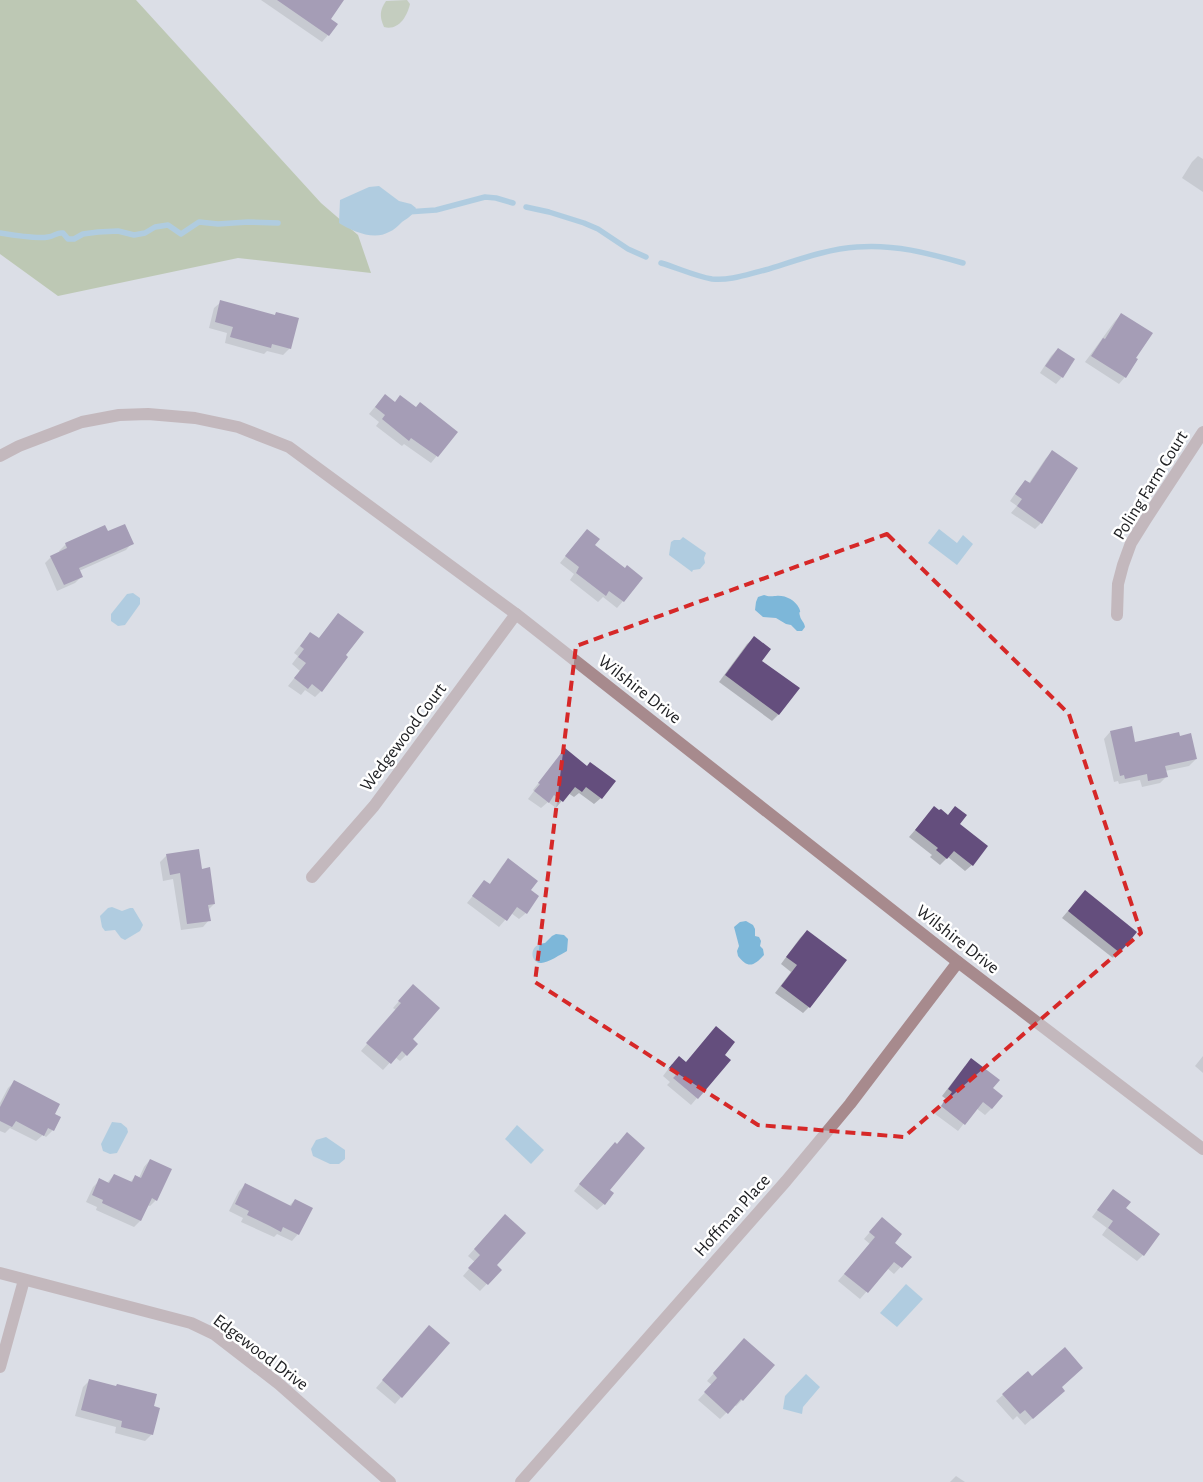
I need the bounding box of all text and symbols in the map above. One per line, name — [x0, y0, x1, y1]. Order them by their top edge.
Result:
street label: Poling Farm Court — [1110, 428, 1192, 543]
street label: Wilshire Drive — [595, 652, 684, 728]
street label: Wedgewood Court — [357, 680, 450, 795]
street label: Wilshire Drive — [913, 902, 1002, 978]
street label: Hoffman Place — [691, 1171, 774, 1260]
street label: Edgewood Drive — [210, 1311, 311, 1394]

